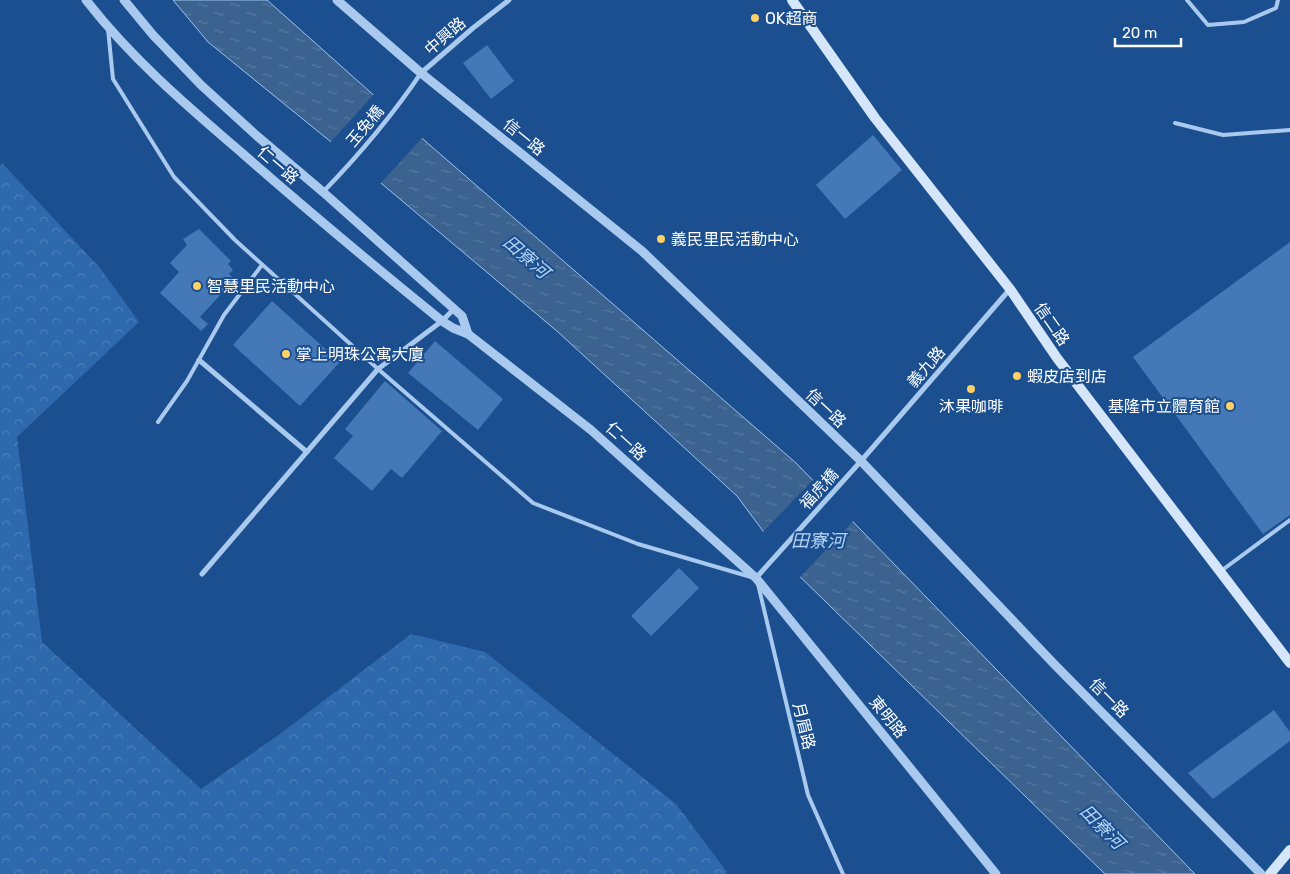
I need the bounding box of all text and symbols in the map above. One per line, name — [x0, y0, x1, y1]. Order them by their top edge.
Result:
place label: OK超商 — [765, 9, 817, 28]
marker: OK超商 — [749, 12, 761, 24]
street label: 中興路 — [421, 13, 469, 59]
scale bar — [1115, 15, 1181, 47]
text: 20 m — [1122, 24, 1157, 42]
street label: 玉兔橋 — [342, 102, 388, 150]
street label: 信一路 — [499, 115, 549, 159]
street label: 仁一路 — [254, 142, 302, 188]
place label: 義民里民活動中心 — [671, 230, 799, 249]
water label: 田寮河 — [498, 231, 556, 285]
marker: 義民里民活動中心 — [655, 233, 667, 245]
place label: 智慧里民活動中心 — [207, 277, 335, 296]
marker: 智慧里民活動中心 — [191, 280, 203, 292]
street label: 信二路 — [1030, 299, 1074, 349]
street label: 義九路 — [903, 343, 949, 391]
place label: 掌上明珠公寓大廈 — [296, 345, 424, 364]
marker: 掌上明珠公寓大廈 — [280, 348, 292, 360]
place label: 蝦皮店到店 — [1027, 367, 1107, 386]
marker: 蝦皮店到店 — [1011, 370, 1023, 382]
marker: 沐果咖啡 — [965, 383, 977, 395]
street label: 信一路 — [802, 385, 850, 431]
place label: 沐果咖啡 — [939, 397, 1003, 416]
place label: 基隆市立體育館 — [1108, 397, 1220, 416]
marker: 基隆市立體育館 — [1224, 400, 1236, 412]
street label: 仁一路 — [602, 418, 650, 464]
street label: 福虎橋 — [796, 465, 842, 513]
water label: 田寮河 — [791, 530, 848, 552]
street label: 信一路 — [1085, 674, 1133, 722]
street label: 東明路 — [866, 692, 910, 742]
street label: 月眉路 — [789, 700, 819, 752]
water label: 田寮河 — [1075, 800, 1131, 856]

